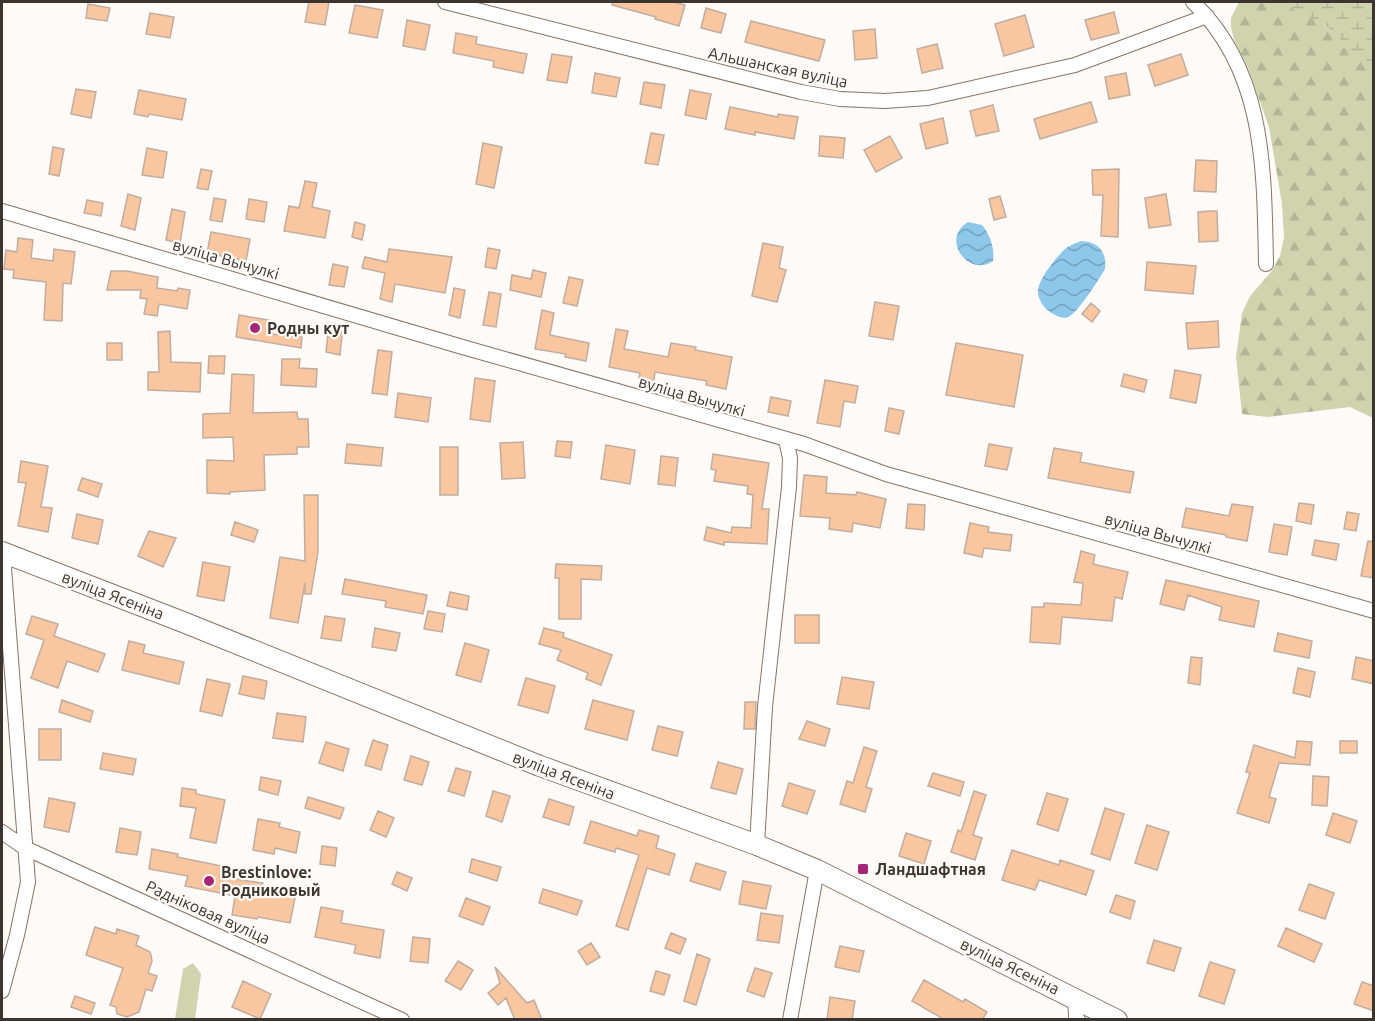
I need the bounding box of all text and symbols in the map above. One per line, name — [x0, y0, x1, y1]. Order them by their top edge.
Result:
street label: Альшанская вуліца — [707, 43, 849, 91]
street label: вуліца Вычулкі — [171, 235, 281, 283]
place label: Родны кут — [267, 319, 349, 337]
marker: Родны кут — [248, 321, 262, 335]
street label: вуліца Вычулкі — [637, 372, 747, 420]
street label: вуліца Вычулкі — [1103, 509, 1213, 557]
street label: вуліца Ясеніна — [59, 567, 167, 623]
street label: вуліца Ясеніна — [510, 747, 618, 803]
place label: Ландшафтная — [875, 860, 986, 878]
marker: Ландшафтная — [856, 862, 870, 876]
place label: Brestinlove: Родниковый — [221, 863, 321, 899]
marker: Brestinlove: Родниковый — [202, 874, 216, 888]
street label: Радніковая вуліца — [143, 877, 273, 947]
street label: вуліца Ясеніна — [958, 934, 1062, 998]

